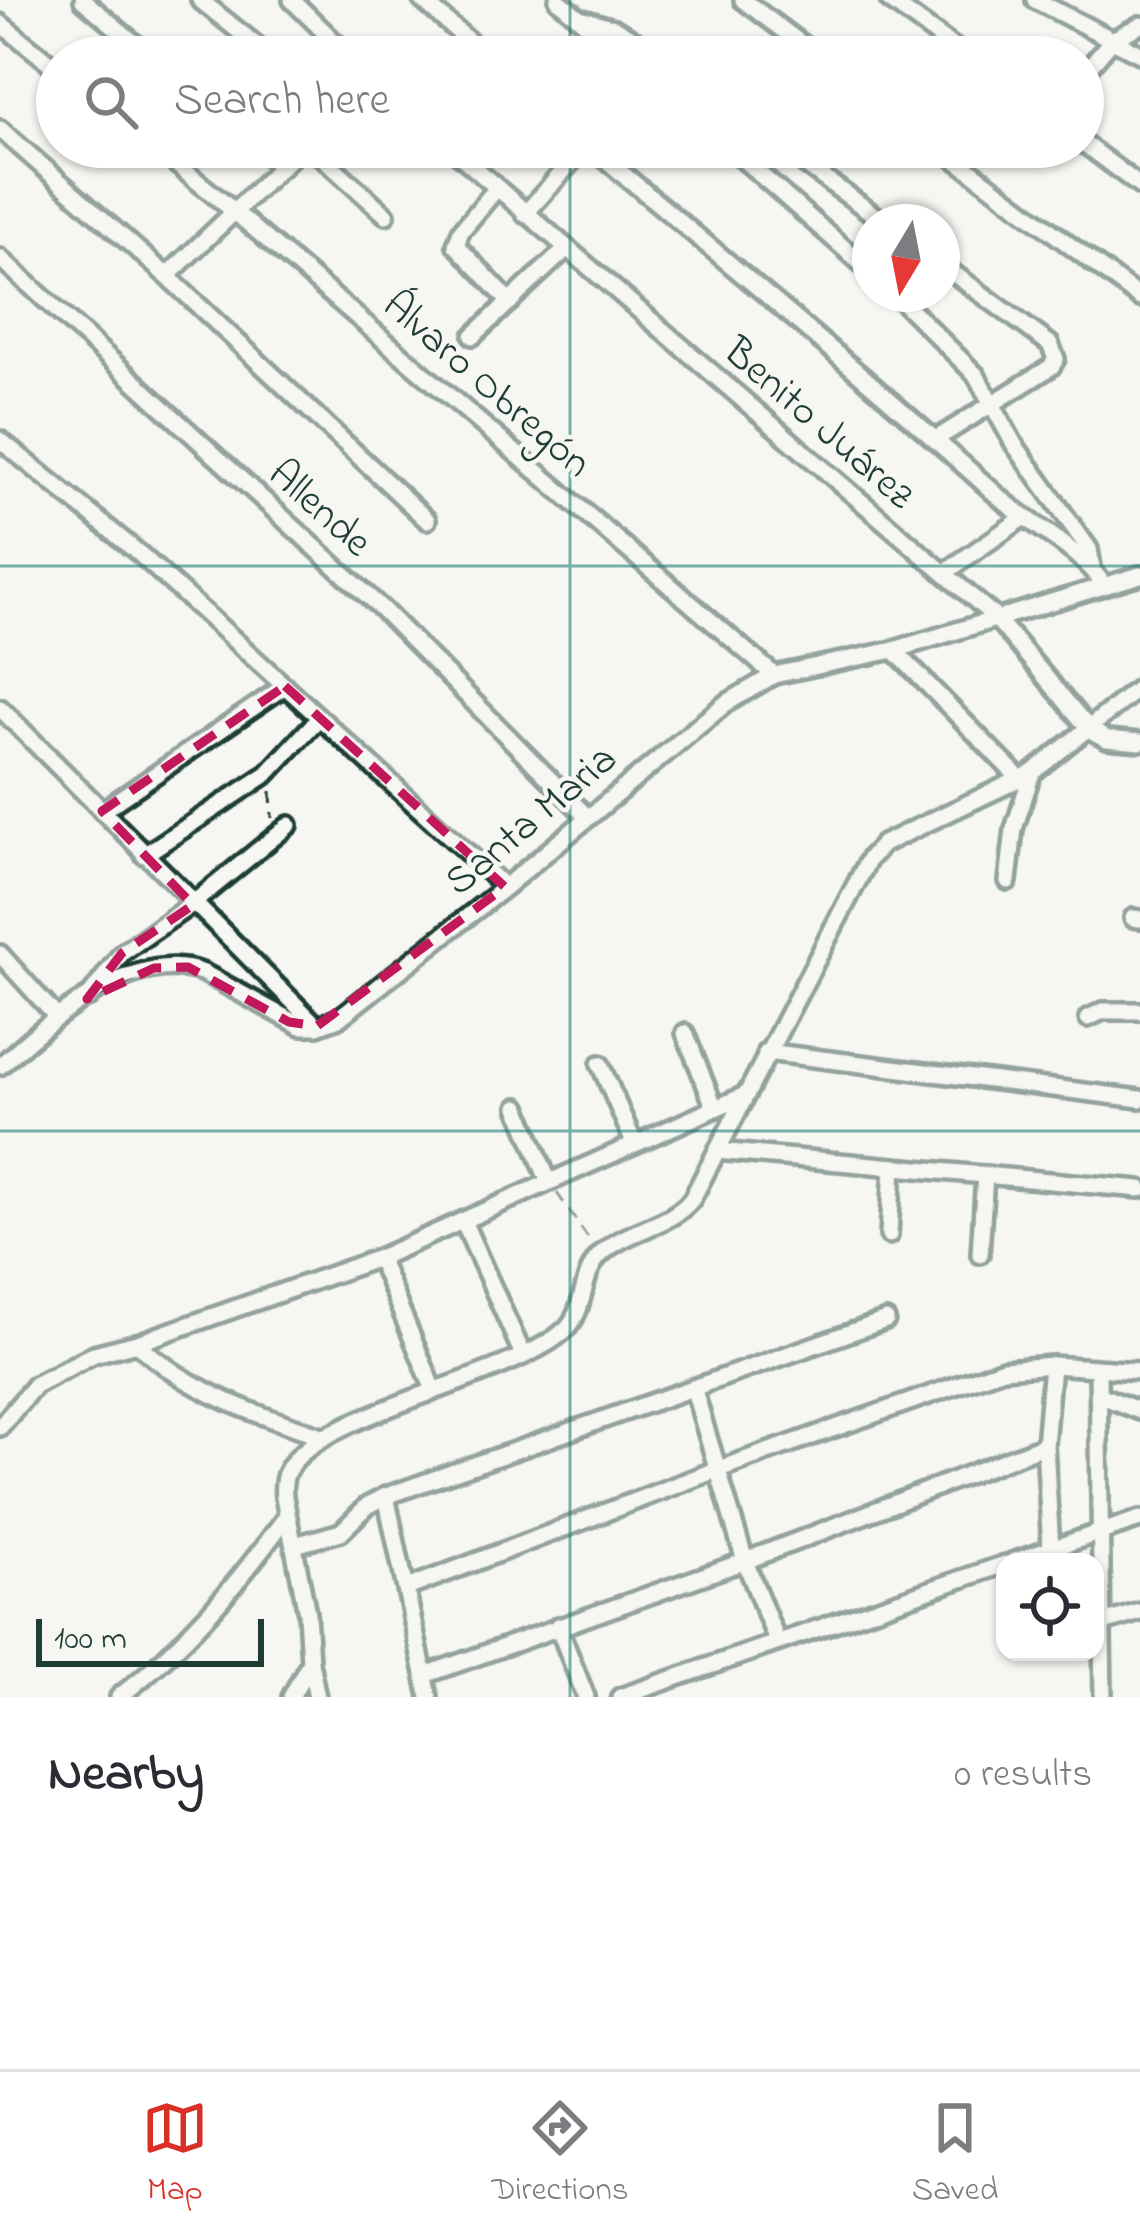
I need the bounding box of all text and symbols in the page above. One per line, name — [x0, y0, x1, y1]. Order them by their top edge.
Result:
search box — [36, 36, 1104, 168]
icon: search — [78, 69, 144, 135]
text: Search here — [174, 69, 390, 135]
north arrow — [852, 204, 960, 312]
street label: Álvaro Obregón — [368, 277, 604, 494]
street label: Benito Juárez — [708, 323, 928, 525]
street label: Allende — [253, 446, 385, 573]
street label: Santa Maria — [432, 731, 632, 912]
map controls — [996, 1553, 1104, 1661]
button: locate — [996, 1553, 1104, 1661]
scale bar — [36, 1613, 264, 1666]
text: 100 m — [54, 1616, 127, 1664]
text: Nearby — [48, 1738, 204, 1813]
text: 0 results — [954, 1747, 1092, 1804]
tab: Map — [142, 2095, 208, 2215]
tab: Directions — [491, 2095, 629, 2215]
tab: Saved — [912, 2095, 998, 2215]

